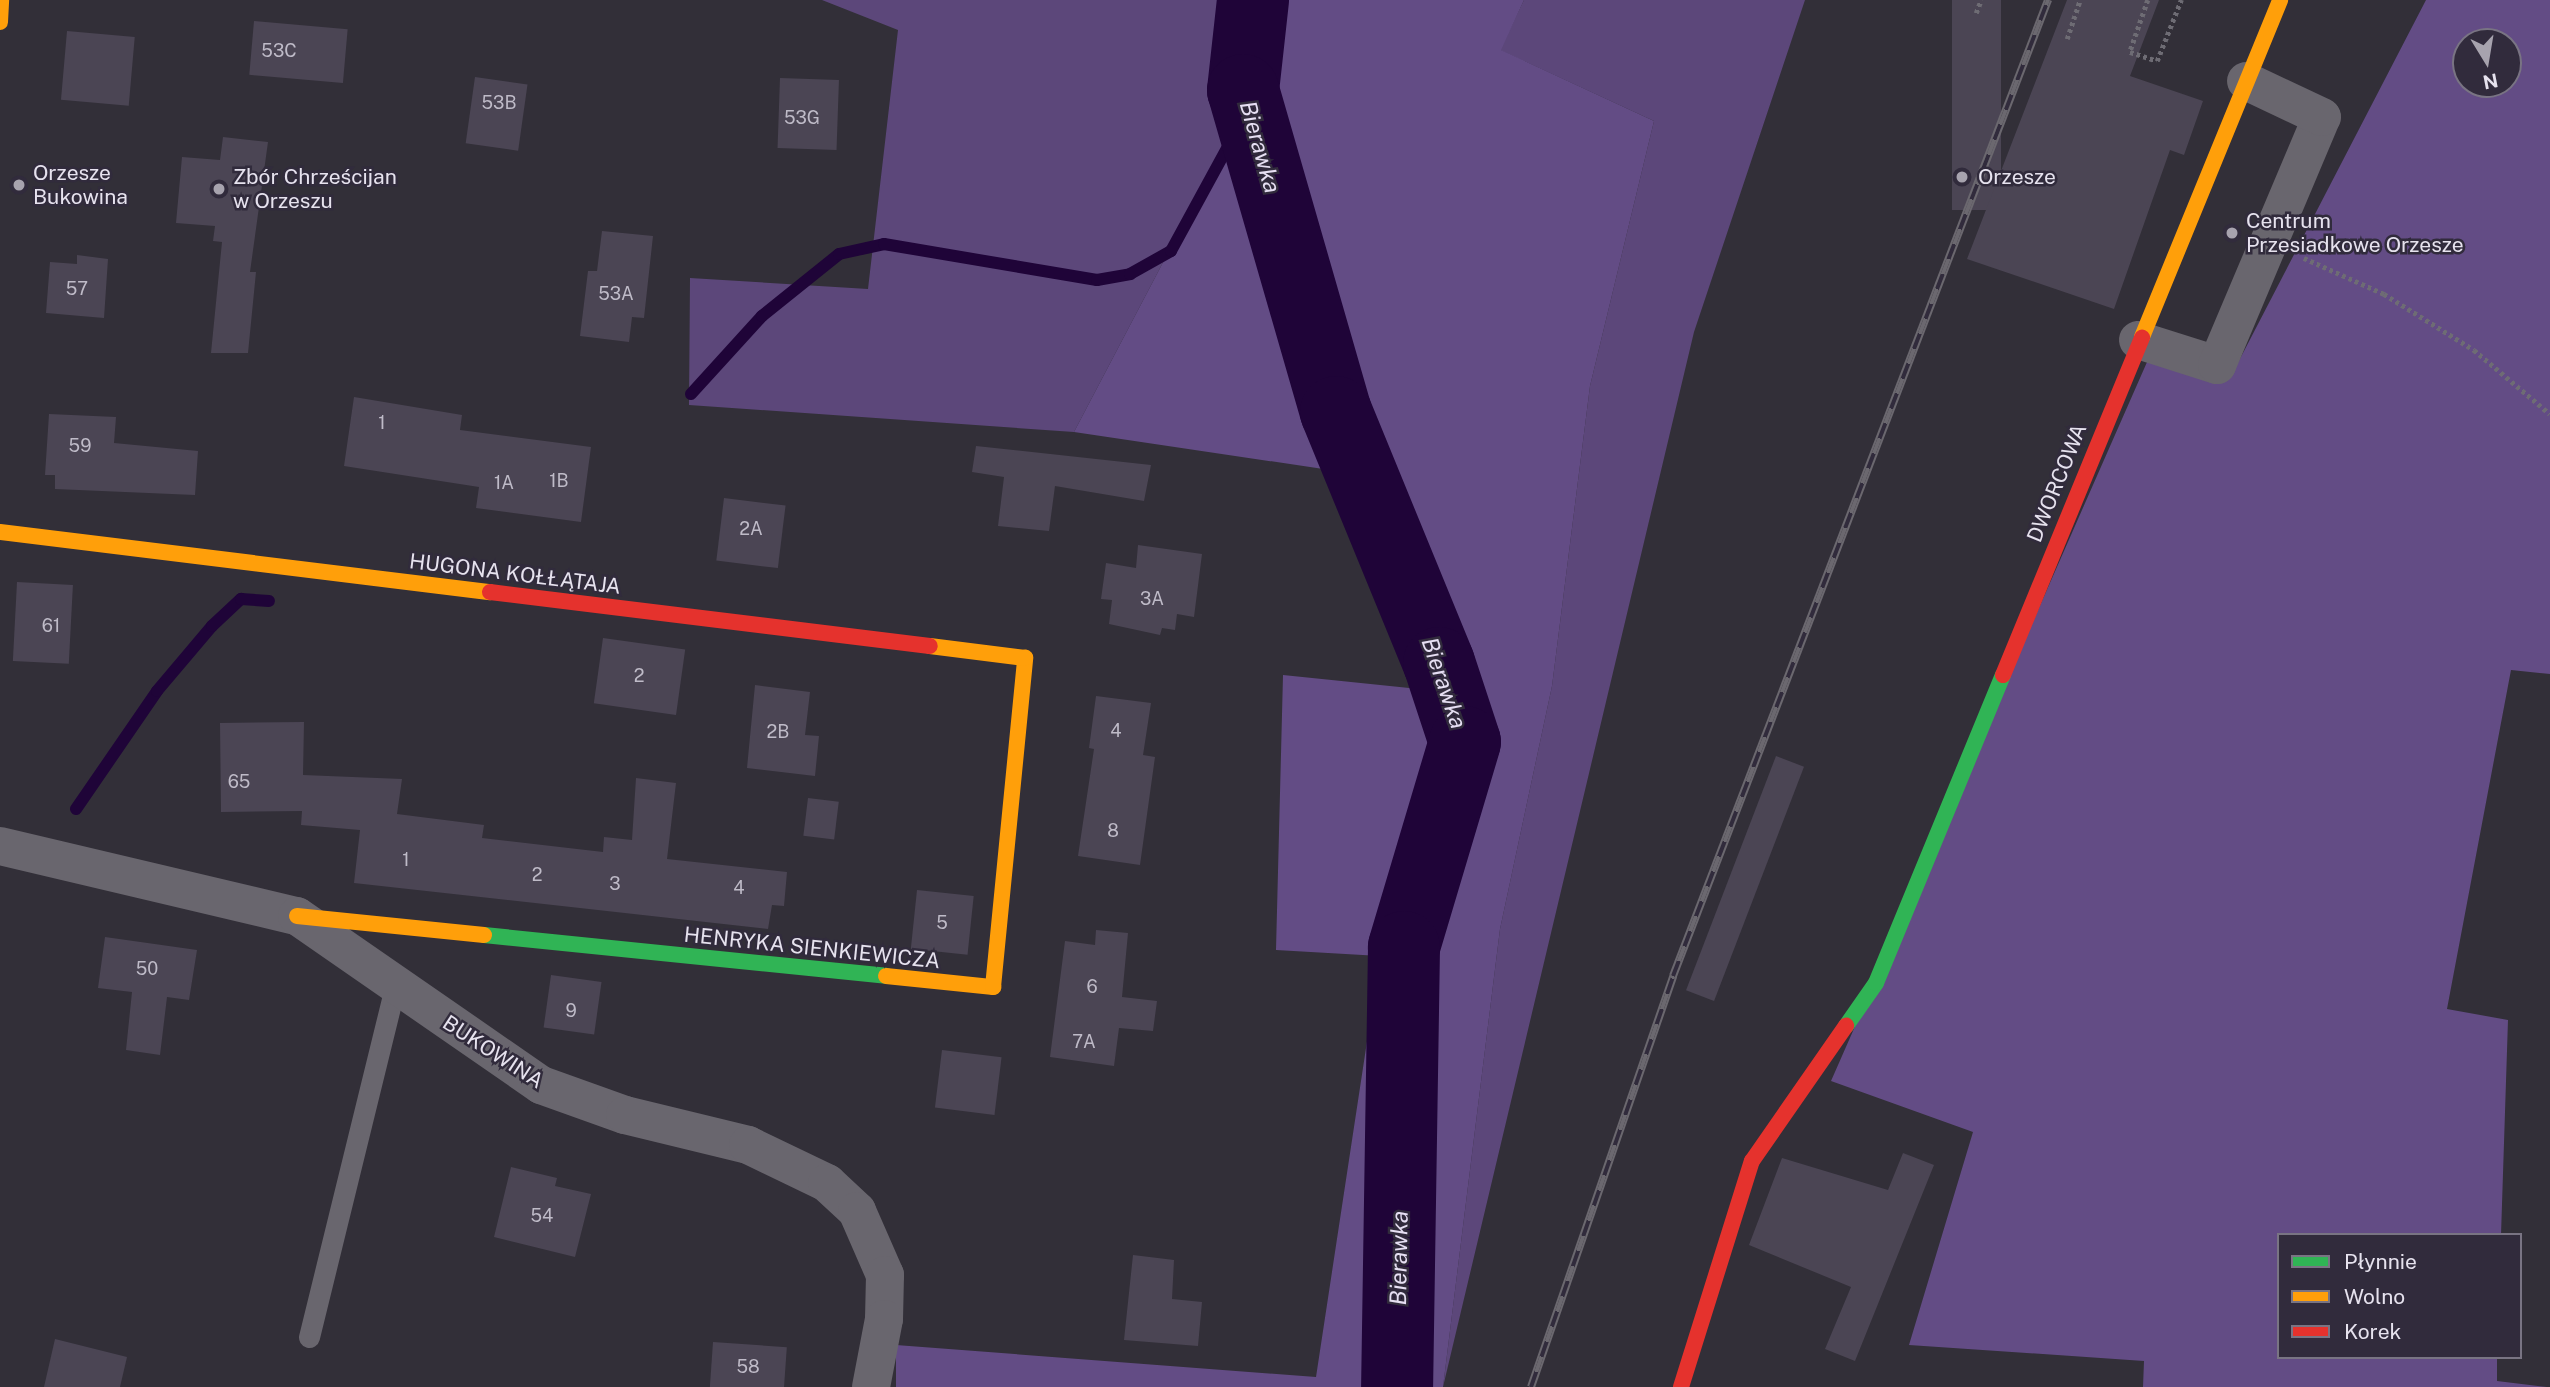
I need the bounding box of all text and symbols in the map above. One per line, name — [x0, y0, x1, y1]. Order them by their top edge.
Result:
north arrow — [2452, 28, 2522, 98]
house number: 53C — [261, 40, 297, 62]
text: N — [2481, 69, 2500, 94]
house number: 53B — [482, 92, 516, 114]
water label: Bierawka — [1234, 98, 1286, 196]
house number: 53G — [784, 107, 820, 129]
place label: Orzesze Bukowina — [33, 160, 128, 210]
place label: Zbór Chrześcijan w Orzeszu — [233, 164, 397, 214]
place label: Orzesze — [1978, 164, 2056, 190]
marker: Orzesze — [1952, 167, 1972, 187]
marker: Orzesze Bukowina — [11, 177, 27, 193]
marker: Zbór Chrześcijan w Orzeszu — [211, 181, 227, 197]
place label: Centrum Przesiadkowe Orzesze — [2246, 208, 2464, 258]
marker: Centrum Przesiadkowe Orzesze — [2224, 225, 2240, 241]
house number: 57 — [66, 278, 88, 300]
house number: 53A — [598, 283, 634, 305]
house number: 1 — [378, 412, 386, 434]
street label: DWORCOWA — [2022, 420, 2092, 546]
house number: 59 — [69, 435, 91, 457]
house number: 1B — [549, 470, 569, 492]
house number: 1A — [494, 472, 514, 494]
house number: 2A — [739, 518, 763, 540]
street label: HUGONA KOŁŁĄTAJA — [408, 549, 622, 599]
house number: 3A — [1140, 588, 1164, 610]
house number: 61 — [42, 615, 60, 637]
water label: Bierawka — [1416, 634, 1472, 732]
house number: 2 — [634, 665, 644, 687]
house number: 4 — [1110, 720, 1122, 742]
house number: 2B — [767, 721, 789, 743]
house number: 65 — [228, 771, 250, 793]
house number: 8 — [1107, 820, 1119, 842]
house number: 1 — [402, 849, 410, 871]
house number: 2 — [532, 864, 542, 886]
house number: 3 — [609, 873, 621, 895]
house number: 4 — [733, 877, 745, 899]
house number: 5 — [936, 912, 948, 934]
street label: HENRYKA SIENKIEWICZA — [683, 922, 941, 974]
house number: 50 — [136, 958, 158, 980]
house number: 6 — [1086, 976, 1098, 998]
house number: 9 — [565, 1000, 577, 1022]
street label: BUKOWINA — [438, 1010, 548, 1094]
house number: 7A — [1072, 1031, 1096, 1053]
house number: 54 — [531, 1205, 553, 1227]
water label: Bierawka — [1384, 1210, 1414, 1306]
legend — [2277, 1233, 2522, 1359]
text: Płynnie — [2344, 1249, 2417, 1274]
text: Wolno — [2344, 1284, 2405, 1309]
text: Korek — [2344, 1319, 2401, 1344]
house number: 58 — [736, 1356, 760, 1378]

